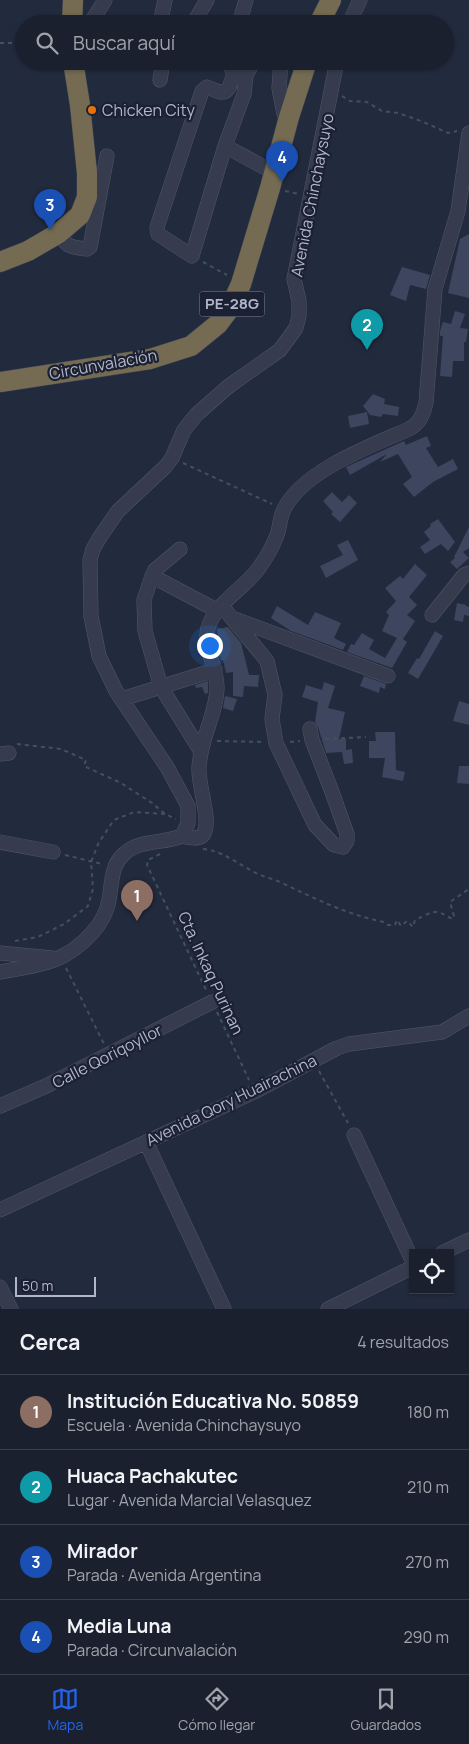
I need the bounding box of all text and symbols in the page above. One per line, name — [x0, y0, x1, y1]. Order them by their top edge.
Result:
search box — [15, 15, 454, 70]
icon: search — [33, 29, 61, 57]
text: Buscar aquí — [73, 30, 175, 56]
place label: Chicken City — [102, 99, 195, 121]
marker: Chicken City — [86, 104, 98, 116]
street label: Avenida Chinchaysuyo — [285, 111, 339, 279]
pin: 4 — [266, 141, 298, 182]
pin: 3 — [34, 189, 66, 230]
road number: PE-28G — [200, 292, 264, 316]
pin: 2 — [351, 309, 383, 350]
street label: Circunvalación — [47, 344, 159, 384]
your location — [197, 633, 223, 659]
pin: 1 — [121, 880, 153, 921]
street label: Cta. Inkaq Purinan — [173, 908, 249, 1038]
street label: Calle Qoriqoyllor — [48, 1019, 166, 1093]
street label: Avenida Qory Huairachina — [142, 1049, 320, 1151]
map controls — [409, 1249, 454, 1294]
button: locate — [409, 1249, 454, 1294]
scale bar — [15, 1274, 96, 1297]
text: 50 m — [22, 1276, 53, 1295]
text: Cerca — [20, 1328, 80, 1356]
text: 4 resultados — [357, 1331, 449, 1353]
text: Institución Educativa No. 50859 — [67, 1388, 359, 1414]
text: 1 — [32, 1401, 40, 1423]
text: 180 m — [407, 1401, 449, 1423]
text: Escuela · Avenida Chinchaysuyo — [67, 1414, 301, 1436]
text: Huaca Pachakutec — [67, 1463, 238, 1489]
text: 2 — [31, 1476, 41, 1498]
text: 210 m — [407, 1476, 449, 1498]
text: Lugar · Avenida Marcial Velasquez — [67, 1489, 312, 1511]
text: Mirador — [67, 1538, 138, 1564]
text: 3 — [31, 1551, 41, 1573]
text: 270 m — [405, 1551, 449, 1573]
text: Parada · Avenida Argentina — [67, 1564, 261, 1586]
text: Media Luna — [67, 1613, 171, 1639]
text: 4 — [31, 1626, 41, 1648]
text: 290 m — [403, 1626, 449, 1648]
text: Parada · Circunvalación — [67, 1639, 237, 1661]
tab: Mapa — [48, 1685, 83, 1734]
tab: Cómo llegar — [178, 1685, 255, 1734]
tab: Guardados — [351, 1685, 421, 1734]

